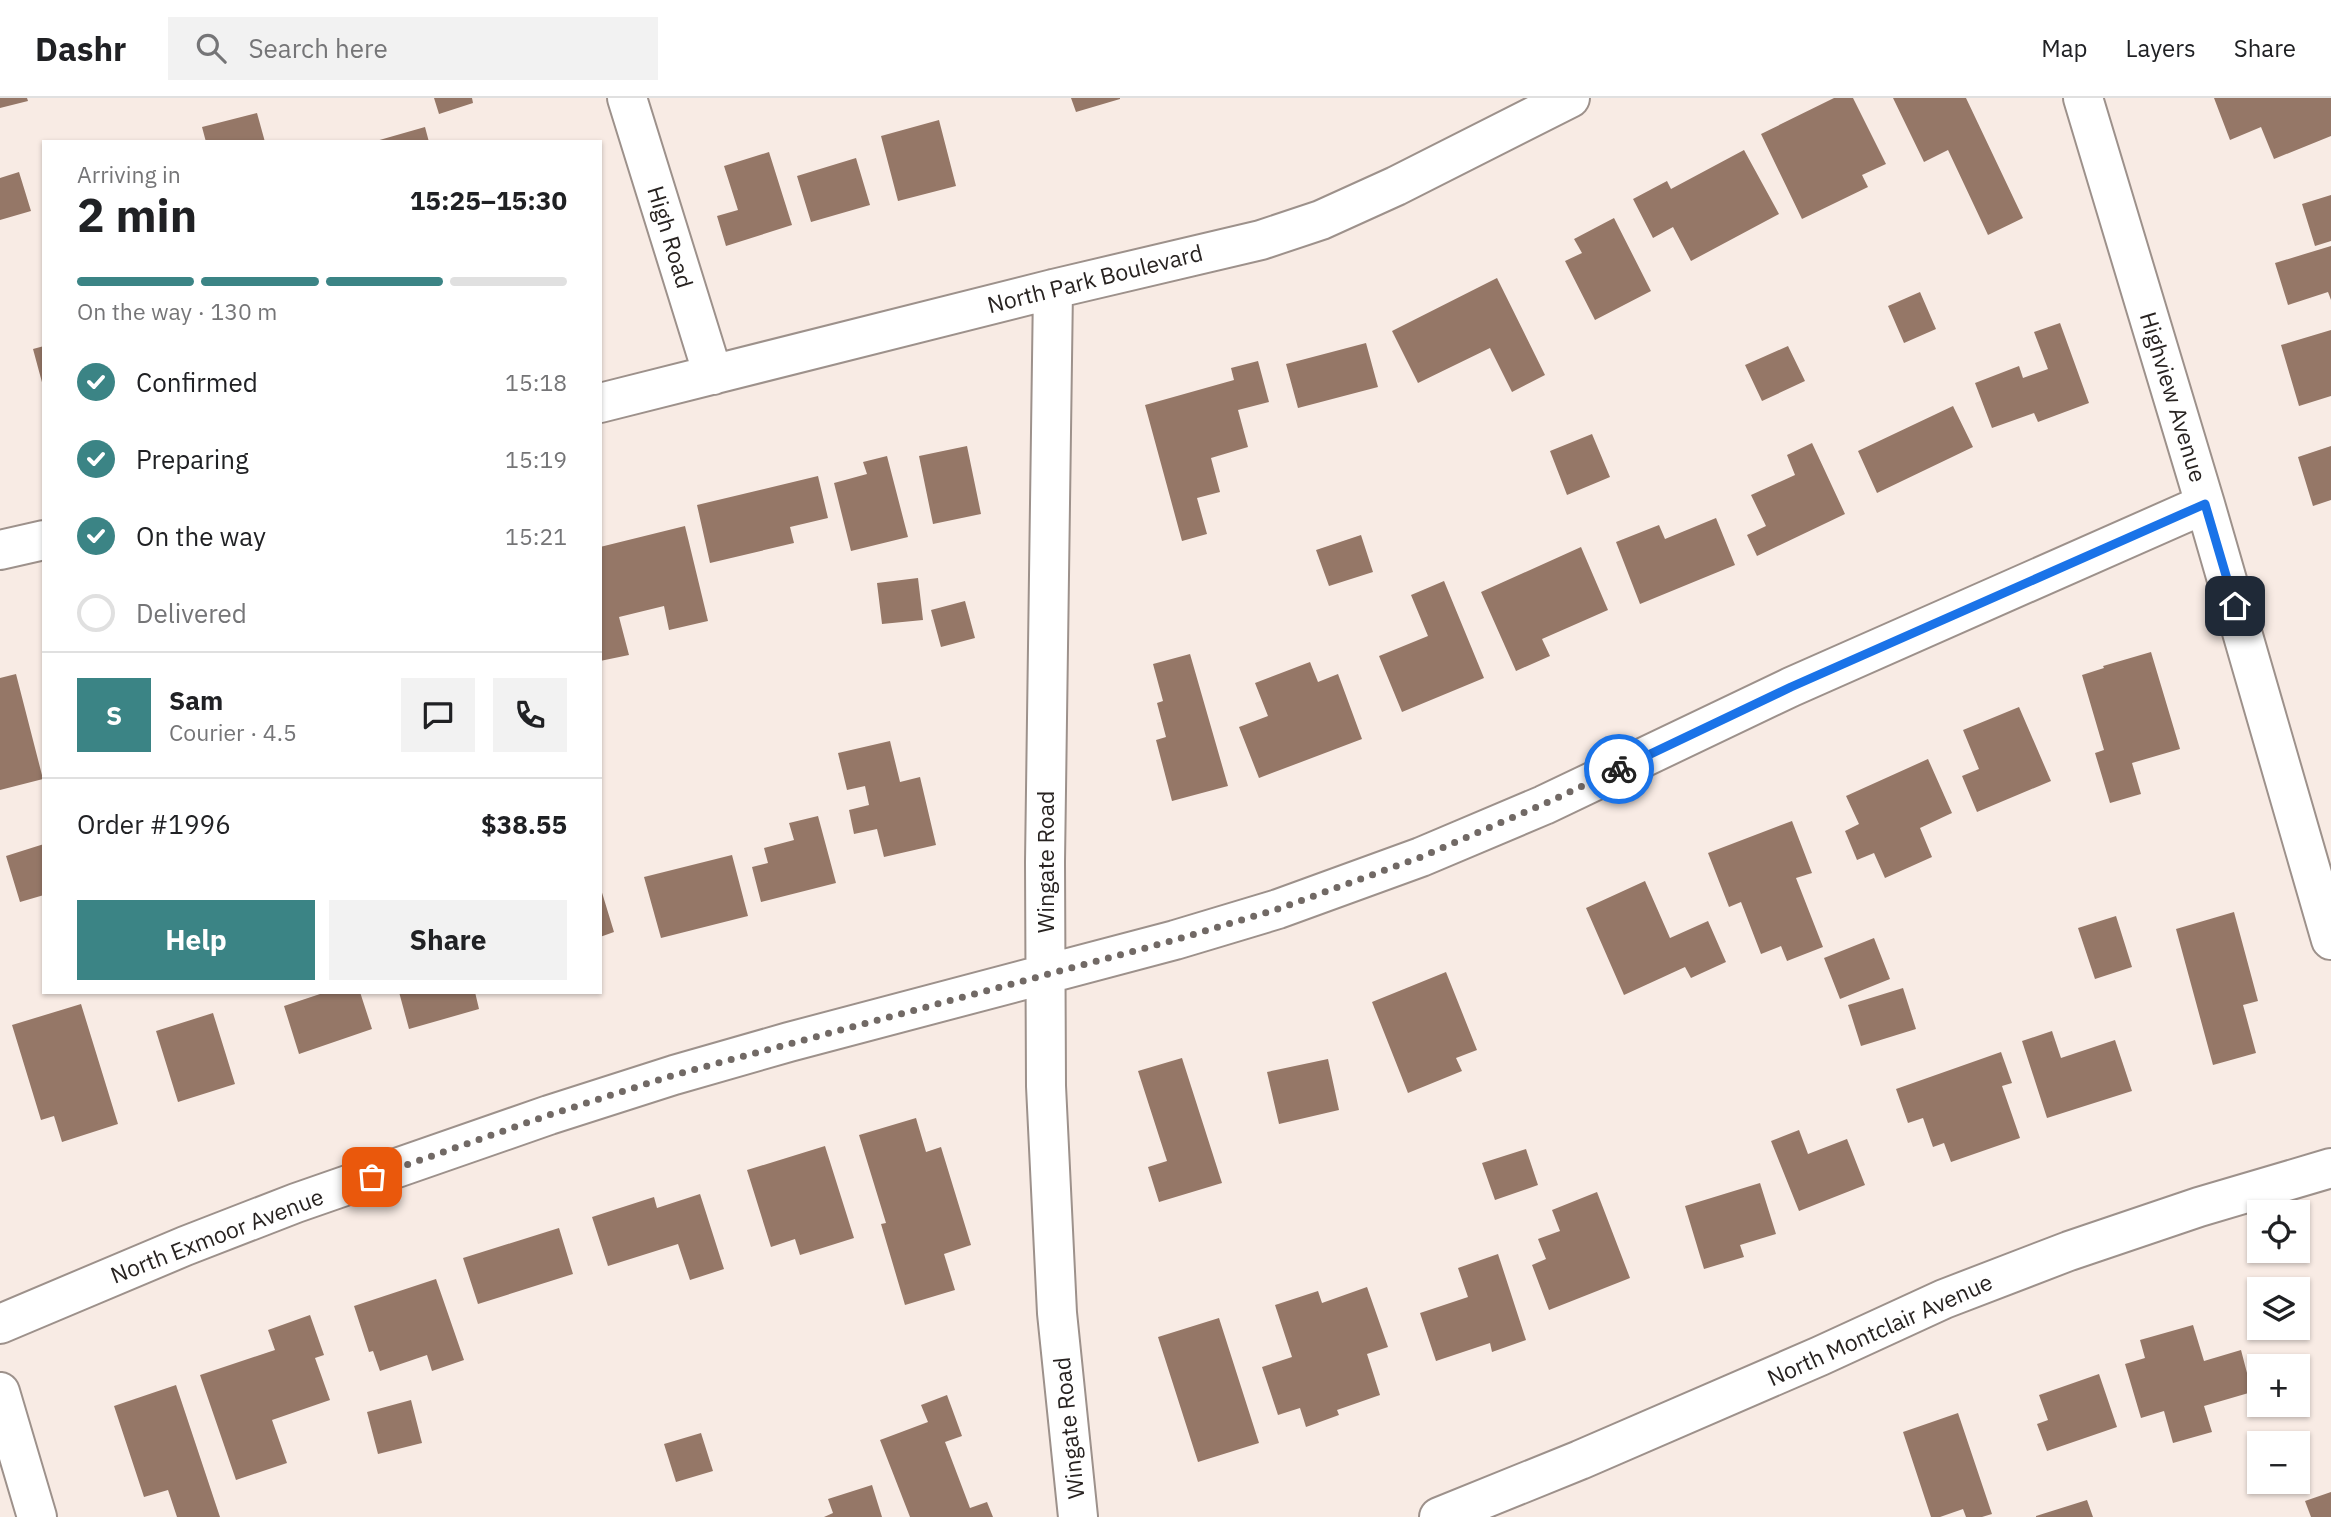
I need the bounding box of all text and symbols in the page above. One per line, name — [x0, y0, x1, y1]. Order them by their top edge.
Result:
search box — [168, 17, 658, 80]
text: Dashr — [35, 27, 126, 70]
icon: search — [192, 29, 230, 67]
text: Search here — [248, 31, 388, 65]
text: Map — [2041, 32, 2088, 64]
text: Layers — [2126, 32, 2196, 64]
text: Share — [2234, 32, 2296, 64]
text: Arriving in — [77, 159, 181, 189]
street label: High Road — [641, 182, 701, 292]
text: 15:25–15:30 — [410, 183, 567, 217]
text: 2 min — [77, 185, 197, 245]
street label: North Park Boulevard — [984, 237, 1206, 319]
text: On the way · 130 m — [77, 296, 277, 326]
street label: Highview Avenue — [2134, 308, 2214, 485]
icon: check — [77, 363, 115, 401]
text: Confirmed — [136, 365, 258, 399]
text: 15:18 — [505, 367, 567, 397]
icon: check — [77, 440, 115, 478]
text: Preparing — [136, 442, 249, 476]
text: 15:19 — [505, 444, 567, 474]
icon: check — [77, 517, 115, 555]
text: On the way — [136, 519, 266, 553]
text: 15:21 — [505, 521, 567, 551]
pin — [2205, 576, 2265, 636]
icon: home — [2216, 587, 2254, 625]
text: Delivered — [136, 596, 247, 630]
button: chat — [401, 678, 475, 752]
button: phone — [493, 678, 567, 752]
text: Sam — [169, 683, 223, 717]
text: S — [106, 698, 122, 732]
text: Courier · 4.5 — [169, 717, 297, 747]
courier — [1584, 734, 1654, 804]
icon: bike — [1600, 750, 1638, 788]
street label: Wingate Road — [1030, 791, 1060, 933]
text: Order #1996 — [77, 807, 231, 841]
text: $38.55 — [481, 807, 567, 841]
button: Help — [77, 900, 315, 980]
button: Share — [329, 900, 567, 980]
pin — [342, 1147, 402, 1207]
icon: bag — [353, 1158, 391, 1196]
street label: North Exmoor Avenue — [106, 1181, 327, 1290]
map controls — [2247, 1200, 2310, 1494]
button: locate — [2247, 1200, 2310, 1263]
street label: North Montclair Avenue — [1762, 1266, 1997, 1392]
button: layers — [2247, 1277, 2310, 1340]
button: + — [2247, 1354, 2310, 1417]
street label: Wingate Road — [1046, 1356, 1090, 1501]
button: − — [2247, 1431, 2310, 1494]

